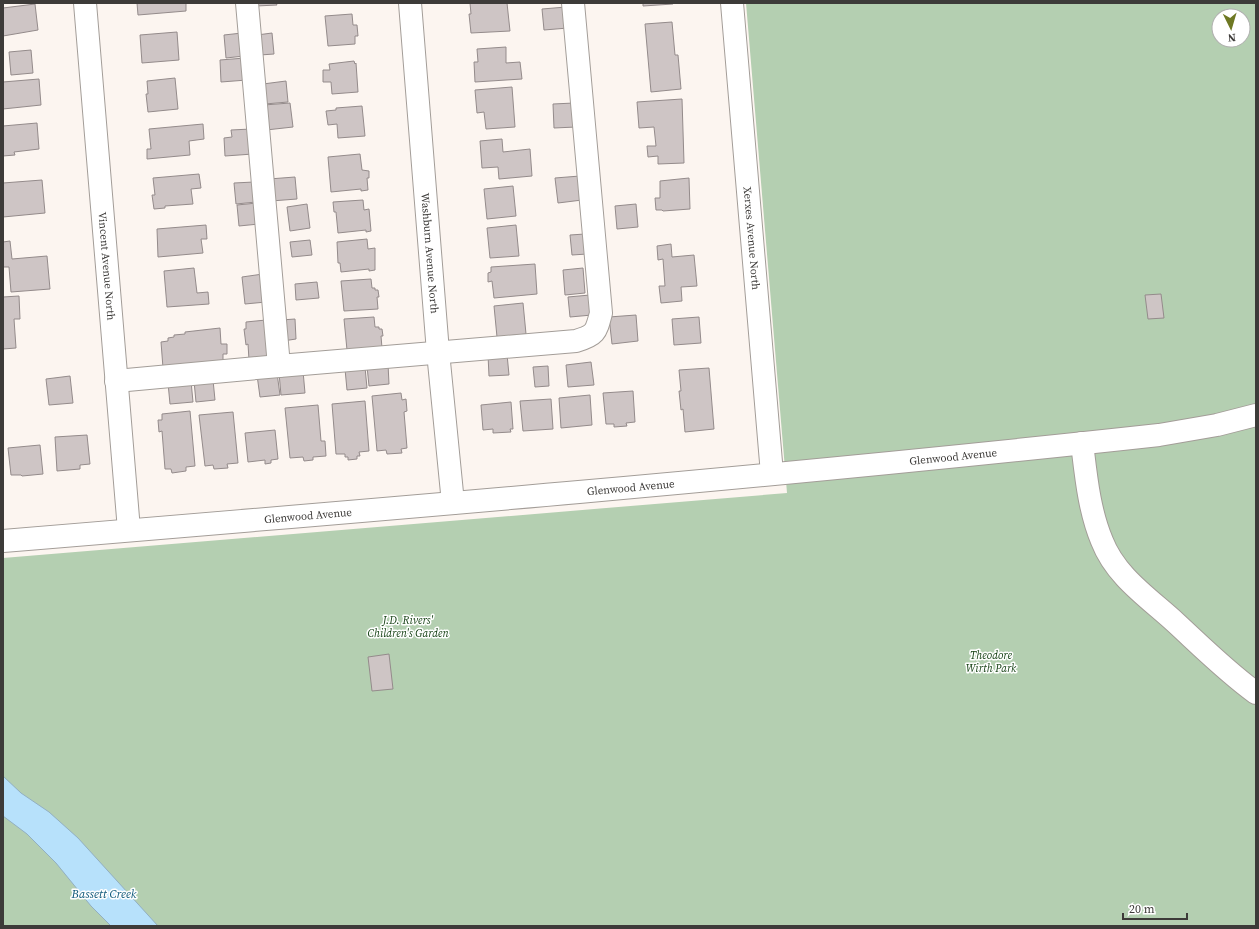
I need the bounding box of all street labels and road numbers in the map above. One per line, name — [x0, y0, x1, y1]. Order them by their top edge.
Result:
street label: Xerxes Avenue North — [740, 186, 763, 291]
street label: Washburn Avenue North — [417, 192, 442, 315]
street label: Vincent Avenue North — [94, 211, 118, 321]
street label: Glenwood Avenue — [909, 445, 998, 469]
street label: Glenwood Avenue — [586, 476, 676, 499]
street label: Glenwood Avenue — [263, 505, 353, 527]

